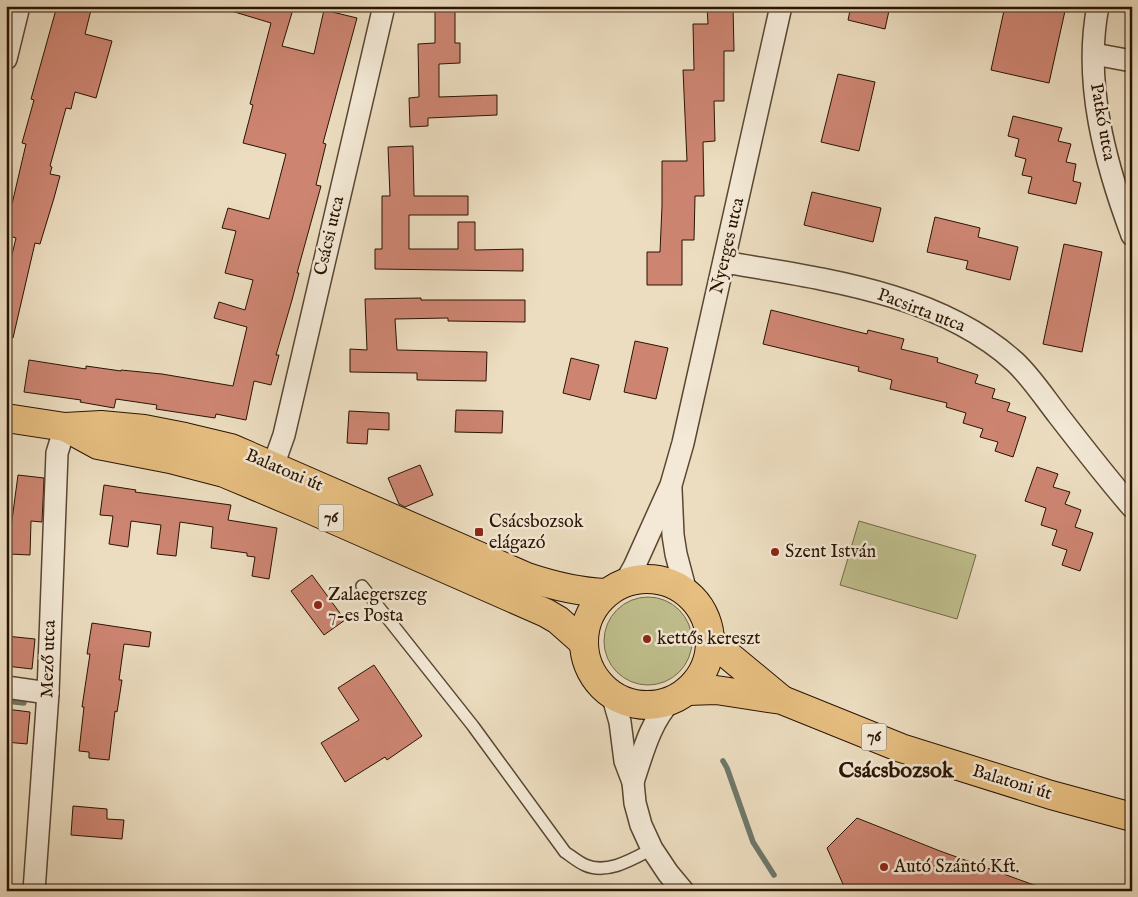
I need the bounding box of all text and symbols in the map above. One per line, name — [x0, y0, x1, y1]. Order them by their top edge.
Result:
street label: Patkó utca — [1084, 81, 1120, 163]
street label: Csácsi utca — [310, 194, 350, 278]
street label: Nyerges utca — [706, 195, 750, 296]
street label: Pacsirta utca — [874, 284, 968, 338]
street label: Balatoni út — [242, 444, 326, 498]
road number: 76 — [318, 504, 344, 532]
place label: Csácsbozsok elágazó — [489, 511, 584, 555]
marker: Csácsbozsok elágazó — [473, 526, 485, 538]
place label: Szent István — [785, 541, 876, 564]
marker: Szent István — [769, 546, 781, 558]
place label: Zalaegerszeg 7-es Posta — [328, 584, 427, 628]
marker: Zalaegerszeg 7-es Posta — [312, 599, 324, 611]
street label: Mező utca — [36, 619, 62, 698]
place label: kettős kereszt — [657, 628, 761, 651]
marker: kettős kereszt — [641, 633, 653, 645]
road number: 76 — [862, 724, 886, 750]
district label: Csácsbozsok — [838, 757, 955, 785]
street label: Balatoni út — [969, 760, 1055, 806]
place label: Autó Szántó Kft. — [893, 856, 1019, 879]
marker: Autó Szántó Kft. — [878, 861, 890, 873]

